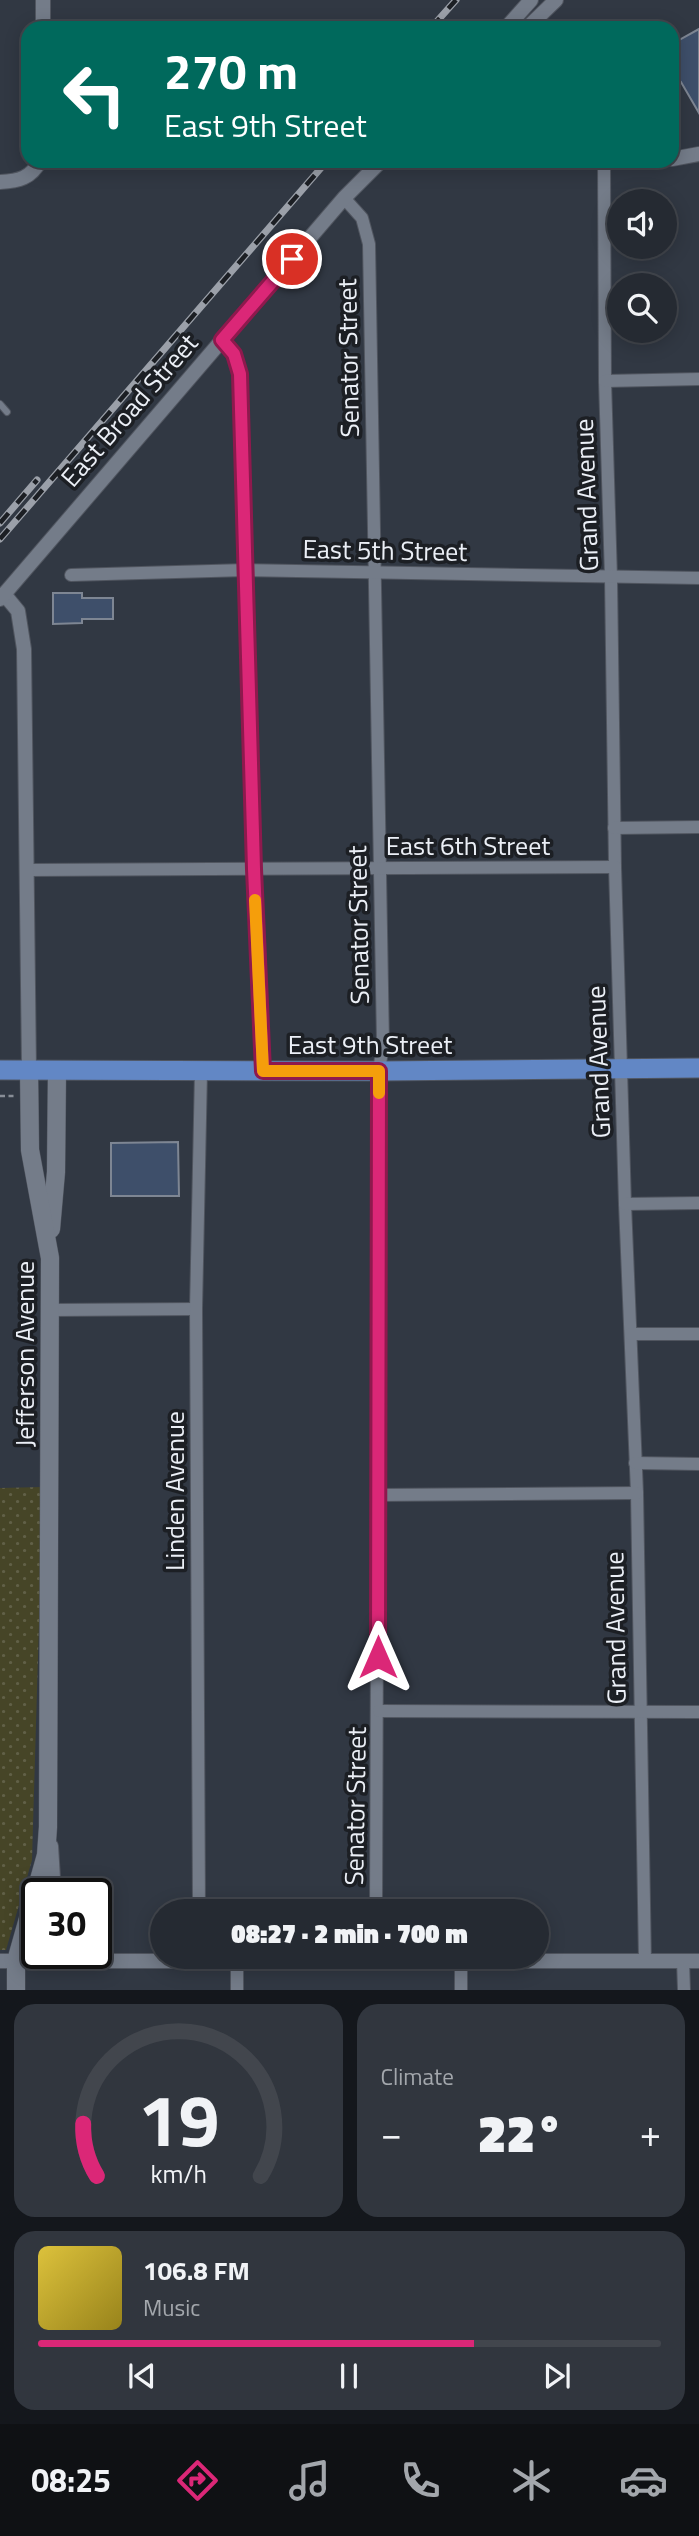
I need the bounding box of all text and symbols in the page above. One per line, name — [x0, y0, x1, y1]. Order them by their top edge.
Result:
text: 270 m — [164, 33, 298, 108]
icon: left — [49, 49, 140, 140]
text: East 9th Street — [164, 101, 367, 149]
map controls — [607, 189, 677, 343]
button: sound — [607, 189, 677, 259]
pin — [262, 229, 322, 289]
icon: arrive — [273, 240, 311, 278]
button: search — [607, 273, 677, 343]
street label: Senator Street — [327, 278, 369, 438]
street label: East Broad Street — [51, 325, 207, 495]
street label: Grand Avenue — [564, 418, 608, 572]
street label: East 5th Street — [302, 529, 468, 571]
street label: East 6th Street — [386, 826, 550, 865]
street label: Senator Street — [337, 845, 379, 1005]
street label: Grand Avenue — [576, 985, 620, 1139]
street label: East 9th Street — [288, 1025, 452, 1064]
street label: Jefferson Avenue — [5, 1261, 44, 1447]
street label: Linden Avenue — [155, 1411, 194, 1571]
street label: Grand Avenue — [594, 1551, 636, 1705]
position arrow — [341, 1620, 415, 1694]
street label: Senator Street — [334, 1726, 376, 1886]
speed limit sign: 30 — [21, 1878, 112, 1969]
text: 08:27 · 2 min · 700 m — [231, 1914, 468, 1953]
text: Climate — [381, 2059, 454, 2094]
text: 19 — [137, 2065, 219, 2175]
text: 22° — [478, 2093, 564, 2172]
text: − — [381, 2104, 402, 2162]
text: + — [640, 2104, 661, 2162]
text: km/h — [150, 2155, 207, 2193]
text: 106.8 FM — [143, 2251, 250, 2290]
text: Music — [143, 2290, 200, 2325]
icon: previous — [123, 2357, 161, 2395]
icon: pause — [330, 2357, 368, 2395]
icon: next — [538, 2357, 576, 2395]
text: 08:25 — [31, 2456, 111, 2504]
icon: directions — [173, 2456, 222, 2505]
icon: music — [285, 2456, 334, 2505]
icon: phone — [396, 2456, 445, 2505]
icon: climate — [507, 2456, 556, 2505]
icon: car — [619, 2456, 668, 2505]

